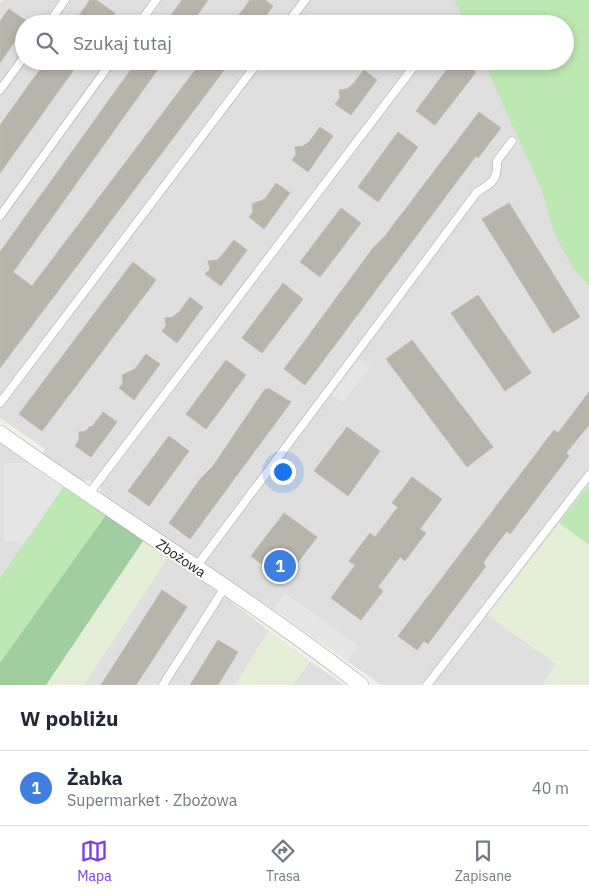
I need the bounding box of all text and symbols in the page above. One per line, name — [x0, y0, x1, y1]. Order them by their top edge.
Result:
search box — [15, 15, 574, 70]
icon: search — [33, 29, 61, 57]
text: Szukaj tutaj — [73, 31, 172, 55]
your location — [270, 459, 296, 485]
street label: Zbożowa — [153, 535, 210, 581]
pin: 1 — [264, 547, 296, 585]
text: W pobliżu — [20, 704, 119, 732]
text: Żabka — [67, 766, 123, 790]
text: 1 — [31, 778, 41, 798]
text: 40 m — [532, 778, 569, 798]
text: Supermarket · Zbożowa — [67, 790, 237, 810]
tab: Mapa — [77, 837, 112, 885]
tab: Trasa — [266, 837, 300, 885]
tab: Zapisane — [455, 837, 512, 885]

